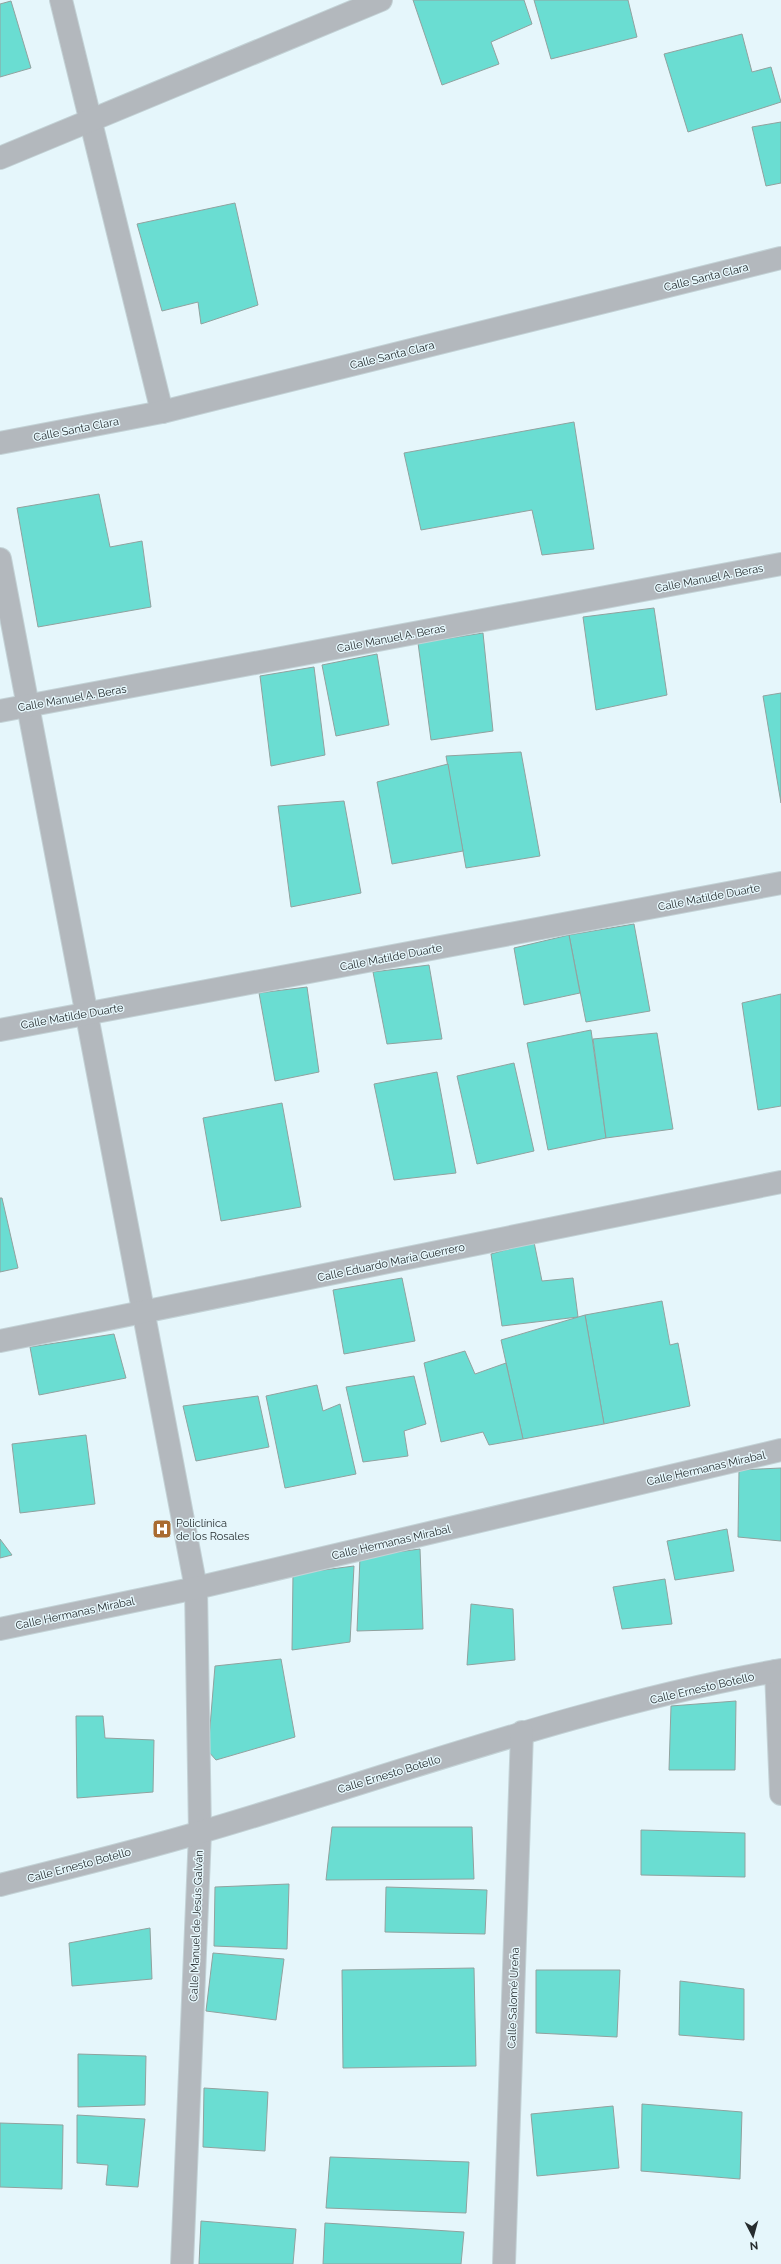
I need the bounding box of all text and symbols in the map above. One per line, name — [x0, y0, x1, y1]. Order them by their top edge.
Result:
street label: Calle Santa Clara — [662, 261, 750, 294]
street label: Calle Santa Clara — [348, 339, 436, 372]
street label: Calle Santa Clara — [32, 415, 120, 444]
street label: Calle Manuel A. Beras — [654, 562, 764, 595]
street label: Calle Manuel A. Beras — [336, 622, 446, 655]
street label: Calle Manuel A. Beras — [17, 683, 127, 714]
street label: Calle Matilde Duarte — [657, 881, 762, 914]
street label: Calle Matilde Duarte — [339, 941, 444, 974]
street label: Calle Matilde Duarte — [20, 1001, 125, 1032]
street label: Calle Eduardo María Guerrero — [316, 1240, 466, 1284]
street label: Calle Hermanas Mirabal — [645, 1448, 767, 1488]
place label: Policlínica de los Rosales — [176, 1517, 249, 1543]
hospital icon: Policlínica de los Rosales — [151, 1518, 173, 1540]
street label: Calle Hermanas Mirabal — [330, 1522, 452, 1562]
street label: Calle Hermanas Mirabal — [14, 1595, 136, 1632]
street label: Calle Ernesto Botello — [649, 1670, 756, 1707]
street label: Calle Ernesto Botello — [336, 1753, 443, 1796]
street label: Calle Ernesto Botello — [26, 1845, 133, 1886]
street label: Calle Manuel de Jesús Galván — [187, 1850, 206, 2002]
street label: Calle Salomé Ureña — [505, 1947, 522, 2049]
north arrow — [733, 2216, 773, 2256]
text: N — [749, 2239, 759, 2252]

